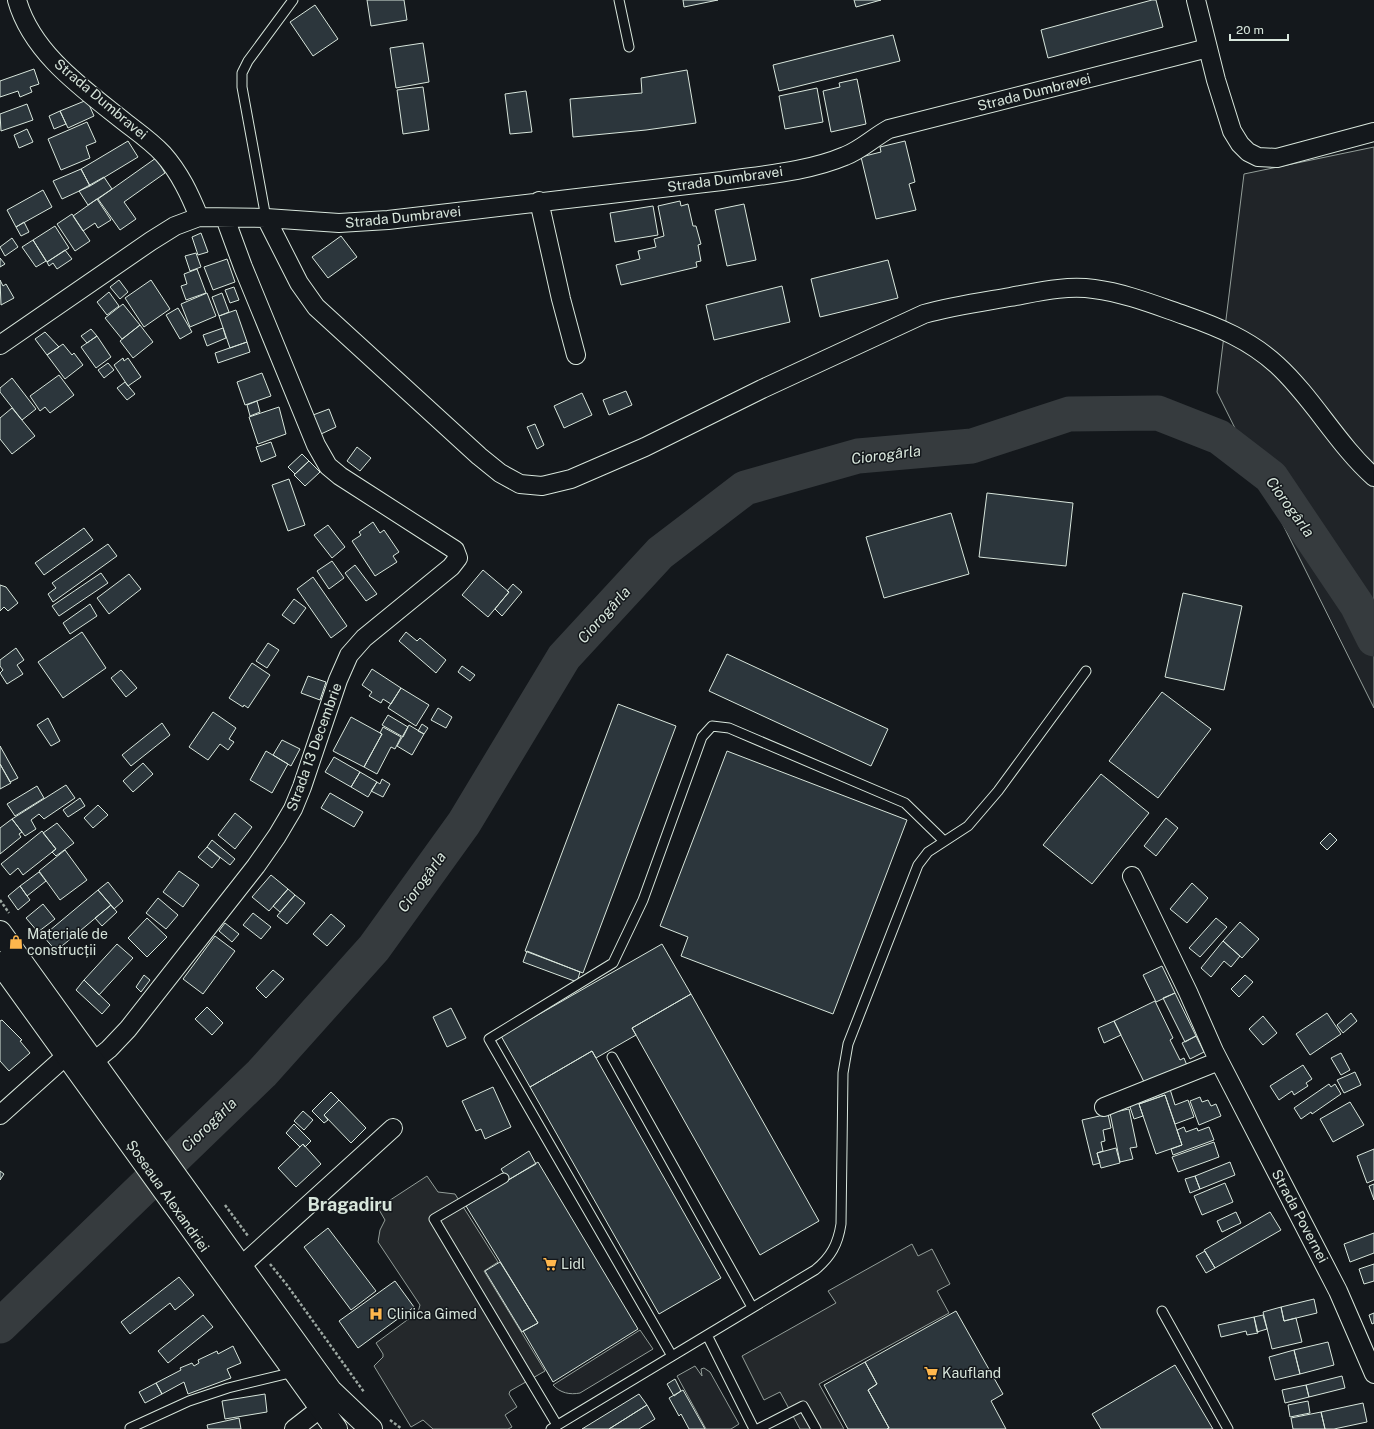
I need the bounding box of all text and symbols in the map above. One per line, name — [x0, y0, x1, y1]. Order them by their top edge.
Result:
scale bar — [1230, 16, 1288, 42]
text: 20 m — [1236, 23, 1264, 37]
street label: Strada Dumbravei — [51, 55, 151, 143]
street label: Strada Dumbravei — [976, 70, 1092, 114]
street label: Strada Dumbravei — [666, 163, 784, 195]
street label: Strada Dumbravei — [344, 203, 462, 231]
water label: Ciorogârla — [850, 442, 922, 467]
water label: Ciorogârla — [1263, 473, 1318, 540]
water label: Ciorogârla — [574, 583, 633, 647]
street label: Strada 13 Decembrie — [283, 681, 345, 813]
water label: Ciorogârla — [394, 848, 449, 915]
place label: Materiale de construcții — [27, 926, 108, 958]
shop icon: Materiale de construcții — [8, 934, 24, 950]
water label: Ciorogârla — [177, 1094, 240, 1155]
street label: Șoseaua Alexandriei — [123, 1137, 213, 1255]
street label: Strada Povernei — [1269, 1167, 1331, 1265]
district label: Bragadiru — [308, 1194, 392, 1215]
supermarket icon: Lidl — [542, 1256, 558, 1272]
place label: Lidl — [561, 1256, 585, 1272]
hospital icon: Clinica Gimed — [368, 1306, 384, 1322]
place label: Clinica Gimed — [387, 1306, 477, 1322]
supermarket icon: Kaufland — [923, 1365, 939, 1381]
place label: Kaufland — [942, 1365, 1001, 1381]

